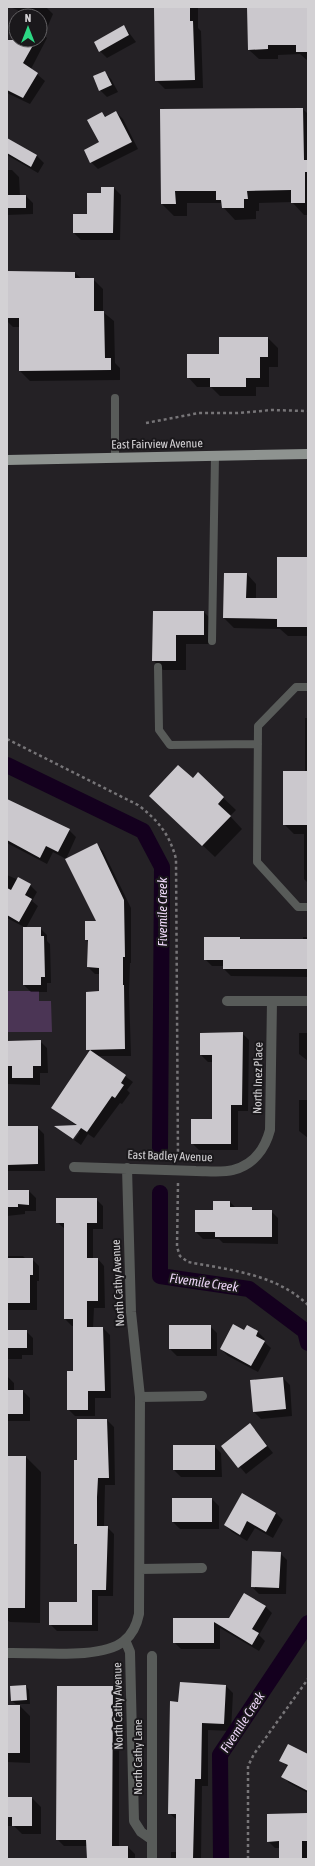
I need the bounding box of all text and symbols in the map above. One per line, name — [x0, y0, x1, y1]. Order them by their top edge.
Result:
north arrow — [8, 8, 48, 48]
text: N — [25, 12, 31, 24]
street label: East Fairview Avenue — [111, 436, 203, 452]
water label: Fivemile Creek — [155, 877, 170, 947]
street label: North Inez Place — [250, 1042, 266, 1114]
street label: East Badley Avenue — [127, 1148, 213, 1164]
street label: North Cathy Avenue — [109, 1239, 127, 1327]
water label: Fivemile Creek — [169, 1270, 240, 1295]
street label: North Cathy Avenue — [110, 1662, 126, 1750]
water label: Fivemile Creek — [217, 1689, 268, 1755]
street label: North Cathy Lane — [131, 1719, 145, 1795]

